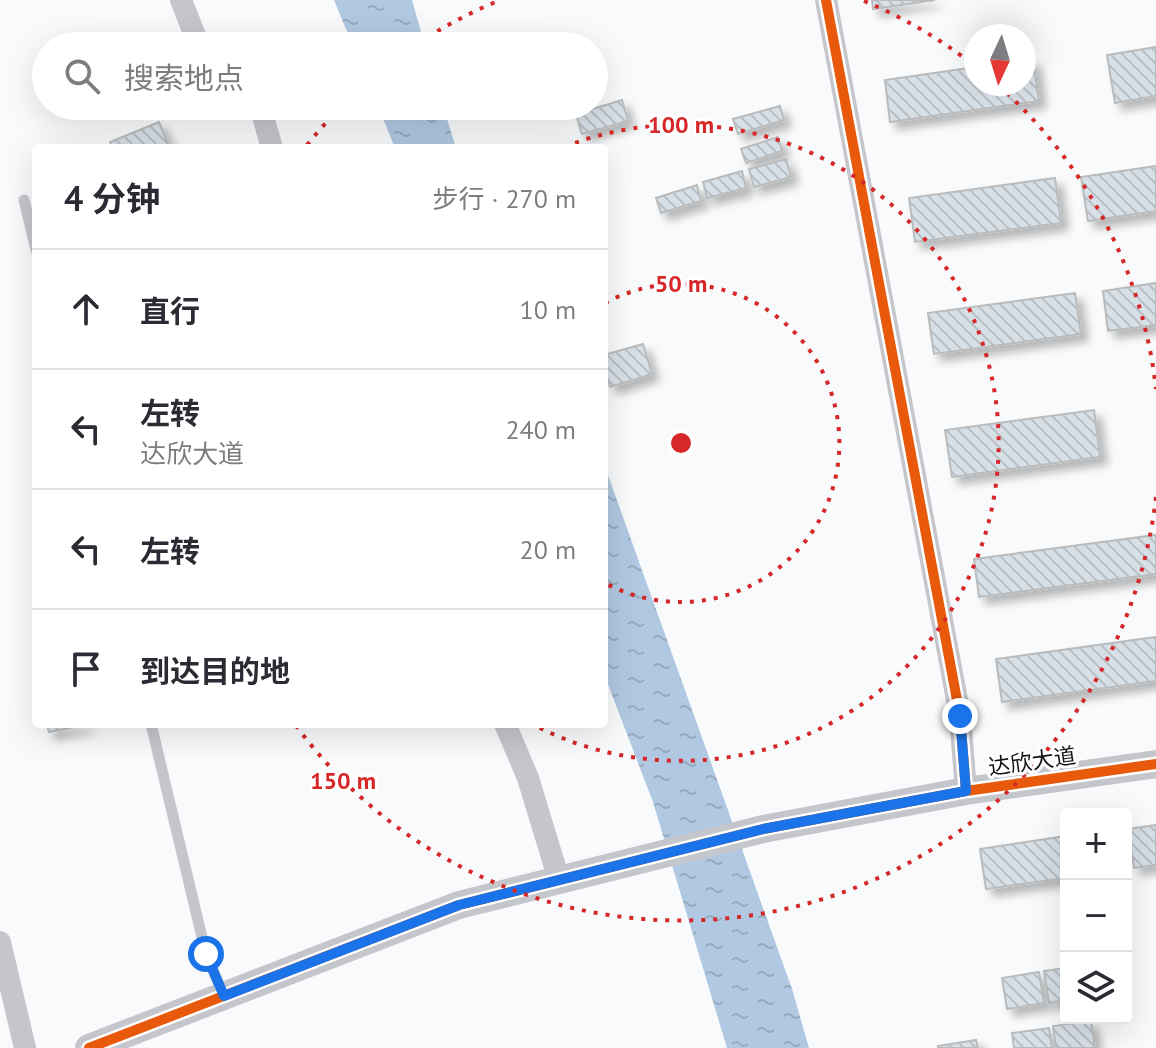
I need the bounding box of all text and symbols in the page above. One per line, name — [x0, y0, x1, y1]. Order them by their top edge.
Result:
north arrow — [964, 24, 1036, 96]
search box — [32, 32, 608, 120]
icon: search — [60, 54, 104, 98]
text: 搜索地点 — [124, 58, 244, 97]
text: 100 m — [648, 109, 714, 140]
text: 4 分钟 — [64, 176, 160, 220]
text: 步行 · 270 m — [433, 182, 576, 215]
text: 50 m — [655, 268, 707, 299]
icon: ahead — [64, 287, 108, 331]
text: 直行 — [140, 291, 200, 330]
text: 10 m — [520, 293, 576, 326]
text: 左转 — [140, 393, 200, 432]
icon: left — [64, 407, 108, 451]
text: 240 m — [505, 413, 576, 446]
centre of rings — [667, 429, 695, 457]
text: 达欣大道 — [140, 437, 244, 470]
icon: left — [64, 527, 108, 571]
text: 左转 — [140, 531, 200, 570]
text: 20 m — [520, 533, 576, 566]
icon: arrive — [64, 647, 108, 691]
text: 到达目的地 — [140, 651, 290, 690]
route end — [942, 698, 978, 734]
street label: 达欣大道 — [986, 741, 1078, 781]
text: 150 m — [310, 765, 376, 796]
map controls — [1060, 808, 1132, 1024]
button: + — [1060, 808, 1132, 880]
button: − — [1060, 880, 1132, 952]
route start — [188, 936, 224, 972]
button: layers — [1060, 952, 1132, 1024]

